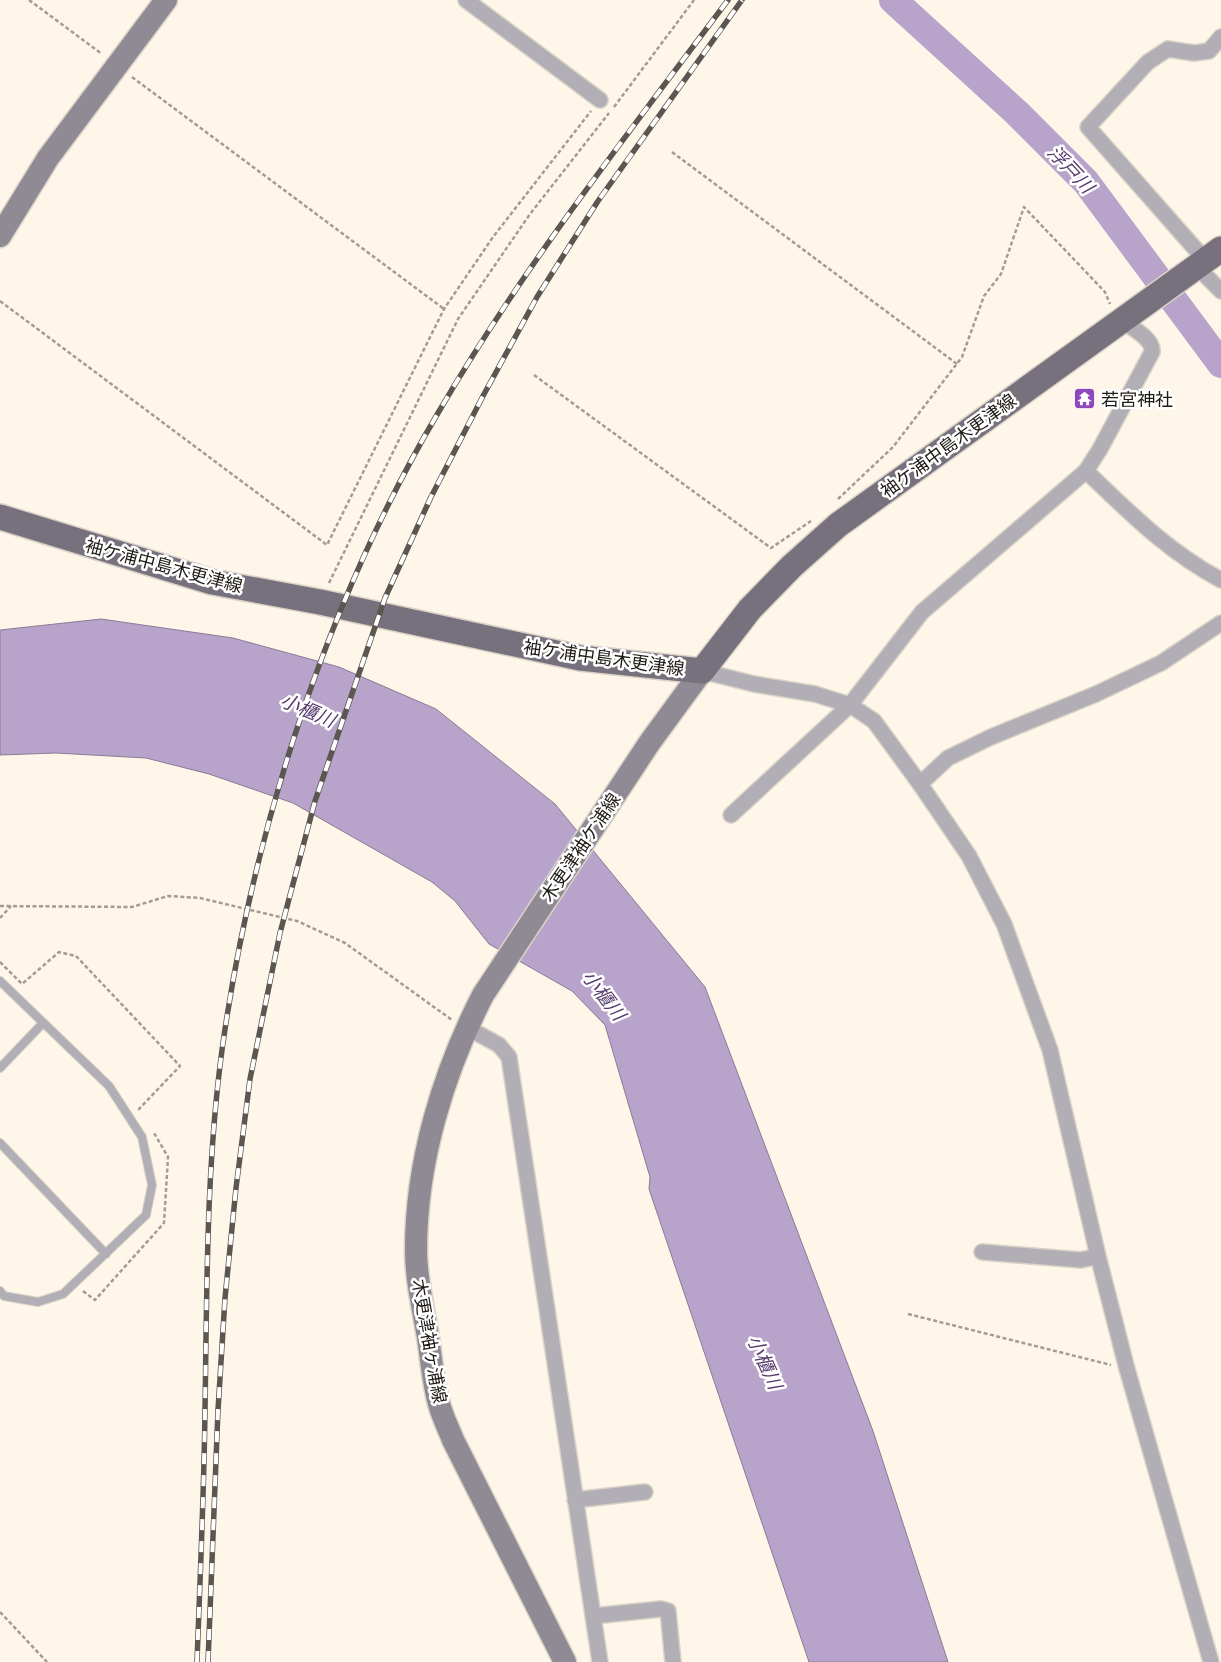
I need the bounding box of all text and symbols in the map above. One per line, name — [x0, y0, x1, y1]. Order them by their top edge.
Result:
water label: 浮戸川 — [1044, 141, 1100, 199]
temple icon: 若宮神社 — [1073, 387, 1097, 411]
street label: 袖ケ浦中島木更津線 — [877, 389, 1019, 501]
place label: 若宮神社 — [1101, 389, 1173, 409]
street label: 袖ケ浦中島木更津線 — [83, 534, 245, 596]
street label: 袖ケ浦中島木更津線 — [522, 636, 686, 678]
water label: 小櫃川 — [277, 689, 340, 732]
street label: 木更津袖ケ浦線 — [536, 789, 624, 905]
water label: 小櫃川 — [578, 966, 631, 1026]
street label: 木更津袖ヶ浦線 — [409, 1277, 451, 1405]
water label: 小櫃川 — [743, 1331, 787, 1394]

